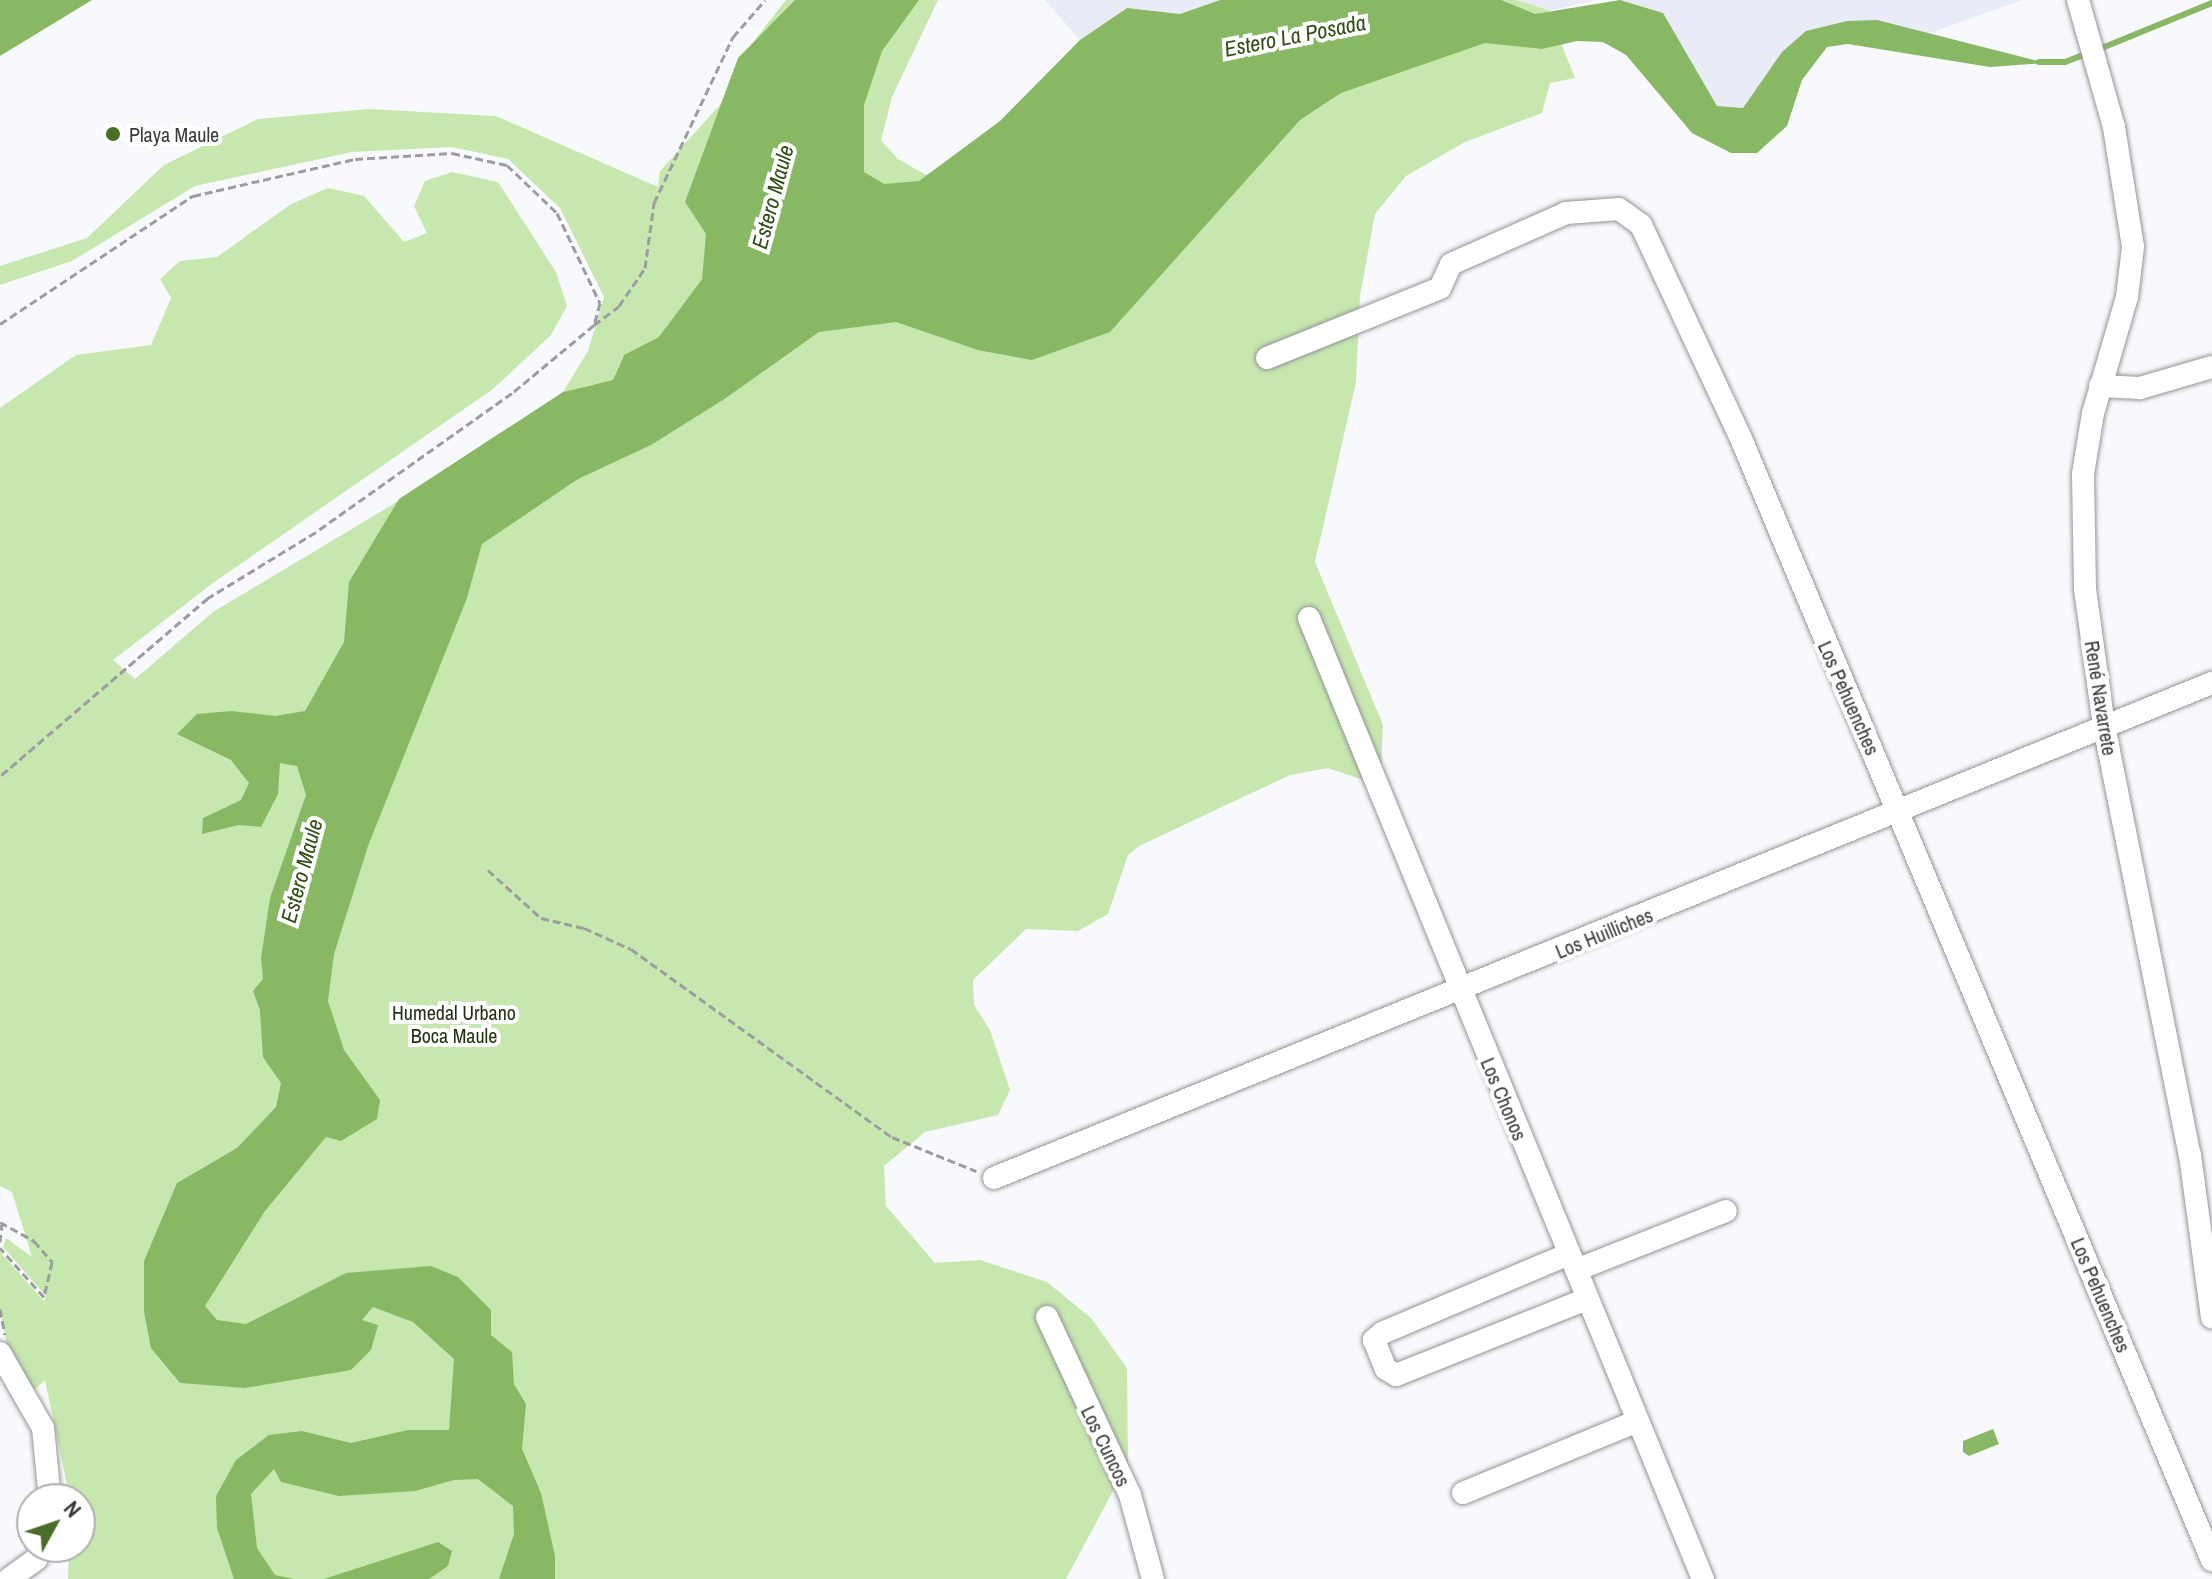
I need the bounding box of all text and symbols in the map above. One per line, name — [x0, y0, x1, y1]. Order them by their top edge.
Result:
water label: Estero La Posada — [1222, 9, 1368, 63]
place label: Playa Maule — [129, 122, 219, 146]
marker: Playa Maule — [104, 125, 122, 143]
water label: Estero Maule — [746, 142, 800, 252]
street label: Los Pehuenches — [1813, 637, 1885, 759]
street label: René Navarrete — [2080, 639, 2122, 757]
water label: Estero Maule — [275, 816, 329, 926]
street label: Los Huilliches — [1552, 903, 1656, 963]
park label: Humedal Urbano Boca Maule — [392, 1001, 516, 1048]
street label: Los Chonos — [1476, 1054, 1532, 1144]
street label: Los Pehuenches — [2066, 1234, 2136, 1356]
street label: Los Cuncos — [1076, 1402, 1136, 1490]
north arrow — [16, 1483, 96, 1563]
text: N — [57, 1494, 89, 1523]

